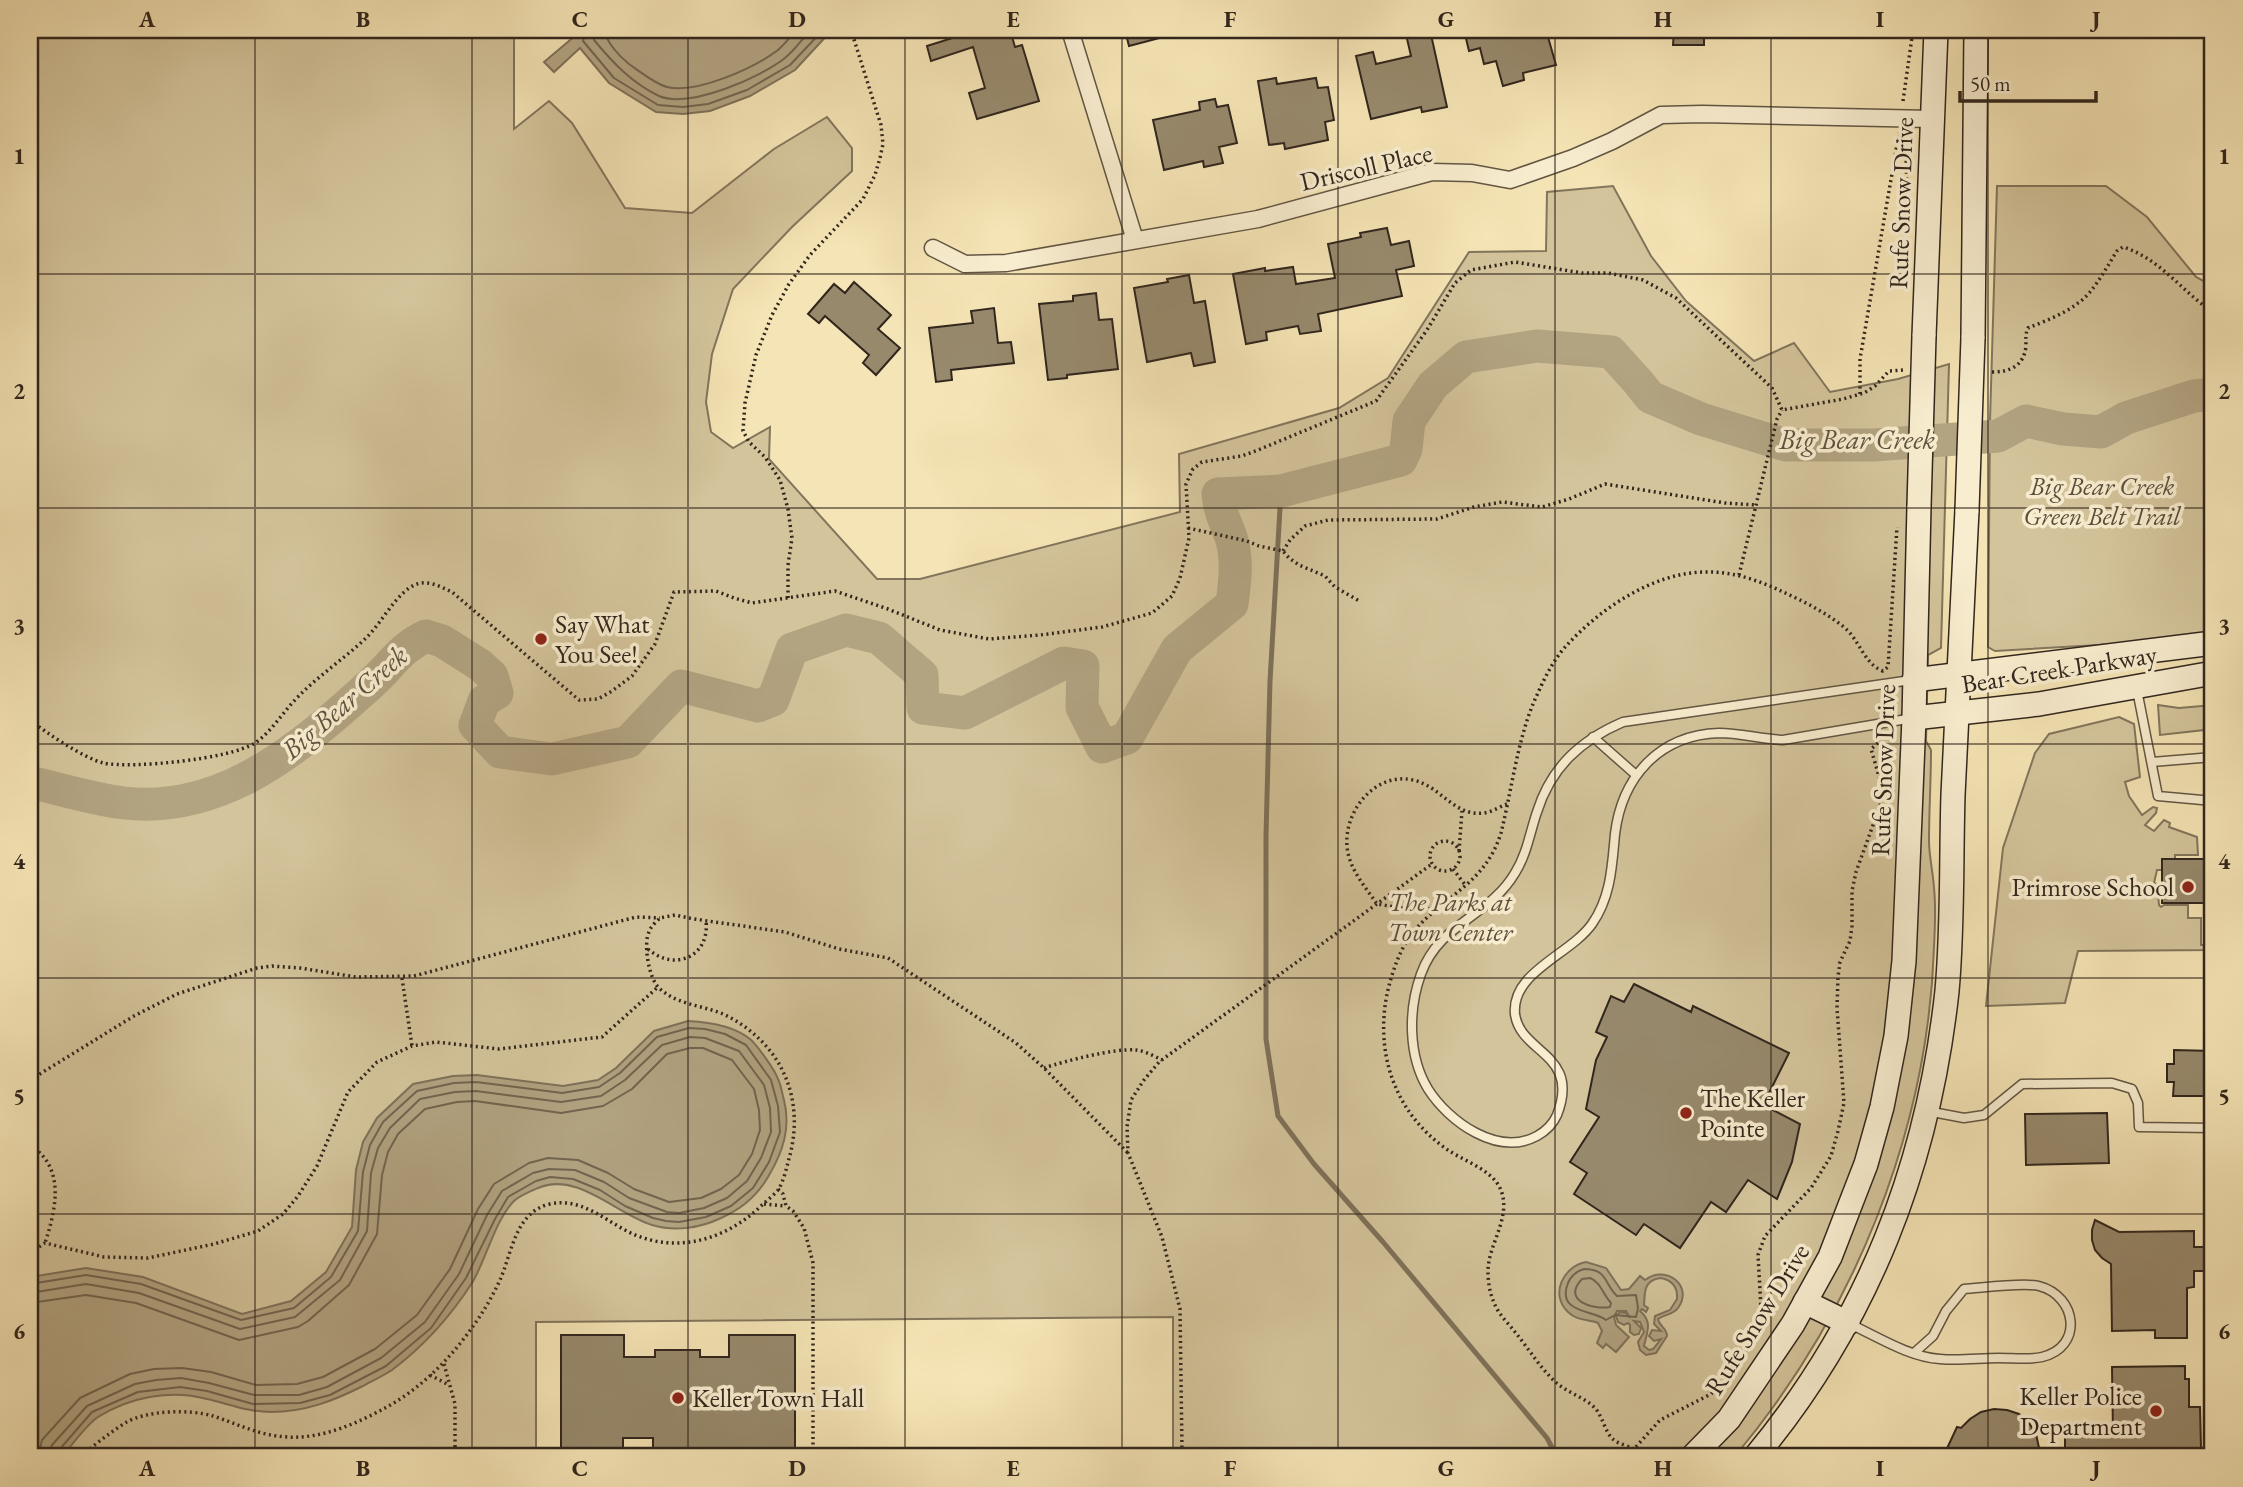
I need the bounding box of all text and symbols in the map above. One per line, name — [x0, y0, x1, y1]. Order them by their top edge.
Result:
text: A — [138, 4, 156, 34]
text: B — [356, 4, 370, 34]
text: C — [572, 4, 588, 34]
text: D — [788, 4, 806, 34]
text: E — [1006, 4, 1020, 34]
text: F — [1224, 4, 1237, 34]
text: G — [1438, 4, 1454, 34]
text: H — [1654, 4, 1672, 34]
text: I — [1876, 4, 1884, 34]
text: J — [2090, 4, 2101, 34]
scale bar — [1960, 60, 2096, 104]
text: 50 m — [1970, 70, 2011, 97]
street label: Rufe Snow Drive — [1881, 116, 1921, 290]
street label: Driscoll Place — [1297, 135, 1435, 199]
text: 1 — [13, 141, 25, 171]
text: 1 — [2218, 141, 2230, 171]
text: 2 — [13, 376, 25, 406]
text: 2 — [2218, 376, 2230, 406]
water label: Big Bear Creek — [1778, 421, 1935, 457]
park label: Big Bear Creek Green Belt Trail — [2023, 469, 2181, 533]
place label: Say What You See! — [555, 607, 650, 671]
text: 3 — [13, 611, 25, 641]
text: 3 — [2218, 611, 2230, 641]
marker: Say What You See! — [533, 631, 549, 647]
water label: Big Bear Creek — [273, 637, 415, 767]
street label: Bear Creek Parkway — [1959, 637, 2160, 701]
street label: Rufe Snow Drive — [1863, 683, 1903, 857]
text: 4 — [13, 846, 26, 876]
text: 4 — [2218, 846, 2231, 876]
place label: Primrose School — [2011, 870, 2174, 904]
marker: Primrose School — [2180, 879, 2196, 895]
park label: The Parks at Town Center — [1388, 885, 1513, 949]
text: 5 — [13, 1081, 25, 1111]
place label: The Keller Pointe — [1700, 1081, 1806, 1145]
text: 5 — [2218, 1081, 2230, 1111]
marker: The Keller Pointe — [1678, 1105, 1694, 1121]
street label: Rufe Snow Drive — [1697, 1237, 1817, 1401]
text: 6 — [13, 1316, 25, 1346]
text: 6 — [2218, 1316, 2230, 1346]
place label: Keller Police Department — [2019, 1379, 2142, 1443]
place label: Keller Town Hall — [692, 1381, 864, 1415]
marker: Keller Town Hall — [670, 1390, 686, 1406]
marker: Keller Police Department — [2148, 1403, 2164, 1419]
text: A — [138, 1453, 156, 1483]
text: B — [356, 1453, 370, 1483]
text: C — [572, 1453, 588, 1483]
text: D — [788, 1453, 806, 1483]
text: E — [1006, 1453, 1020, 1483]
text: F — [1224, 1453, 1237, 1483]
text: G — [1438, 1453, 1454, 1483]
text: H — [1654, 1453, 1672, 1483]
text: I — [1876, 1453, 1884, 1483]
text: J — [2090, 1453, 2101, 1483]

